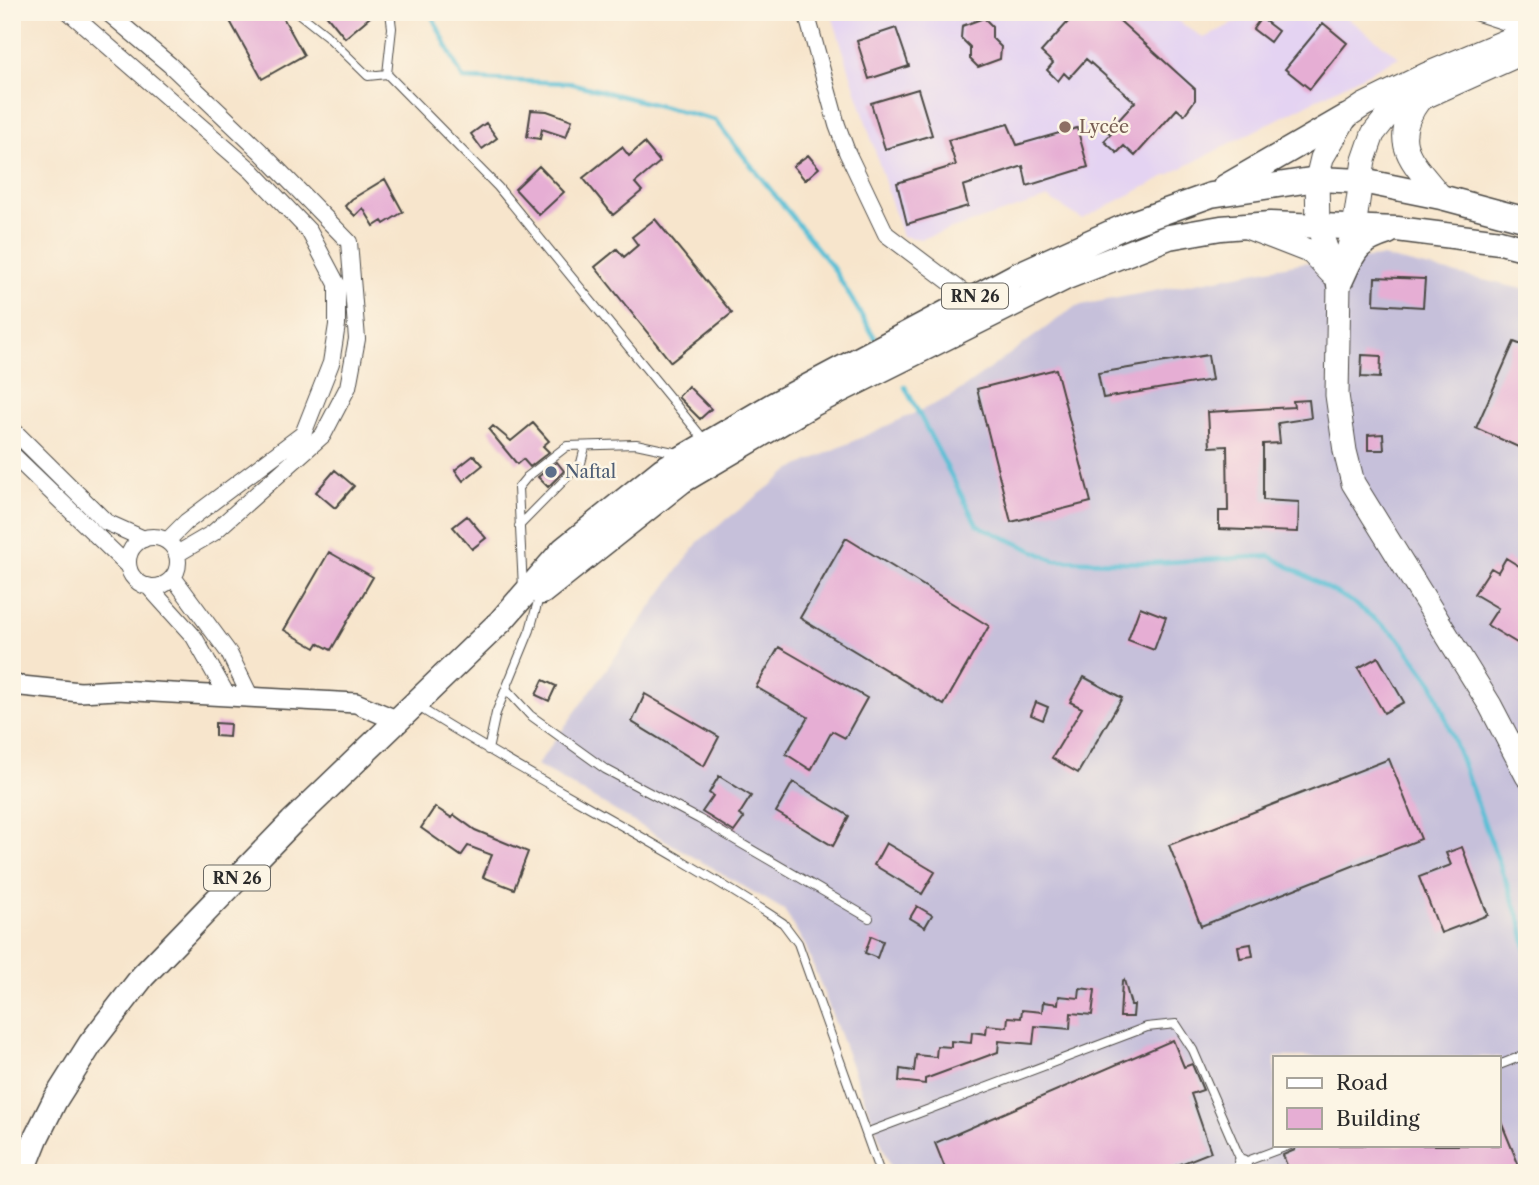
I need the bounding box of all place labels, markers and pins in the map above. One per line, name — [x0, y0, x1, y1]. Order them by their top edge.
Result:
place label: Lycée — [1079, 116, 1129, 138]
marker: Lycée — [1057, 119, 1073, 135]
place label: Naftal — [565, 461, 616, 483]
marker: Naftal — [543, 464, 559, 480]

